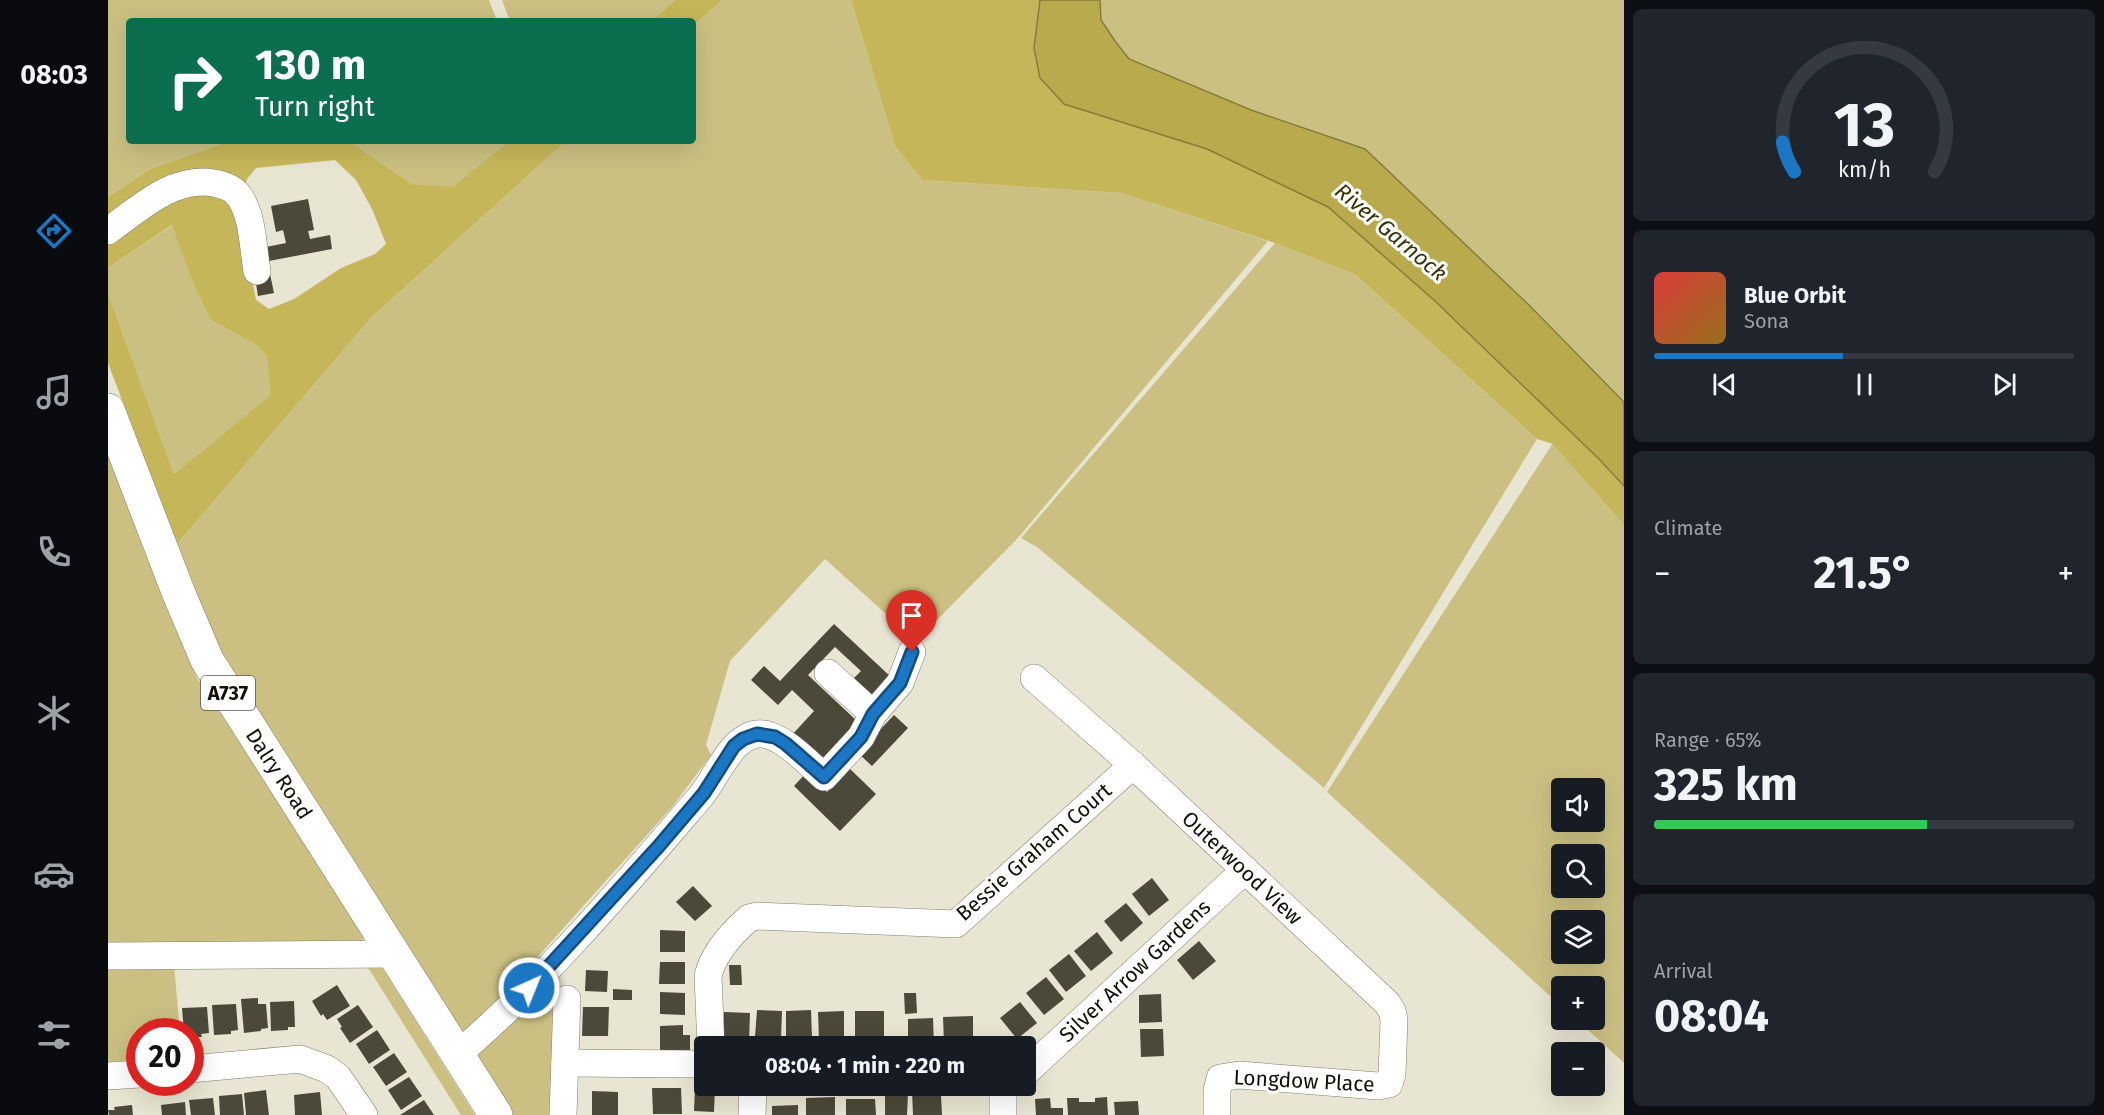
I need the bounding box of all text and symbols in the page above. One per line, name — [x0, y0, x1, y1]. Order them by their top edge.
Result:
text: 130 m — [255, 40, 366, 90]
icon: right — [156, 42, 234, 120]
text: 08:03 — [20, 59, 88, 91]
text: 13 — [1833, 88, 1895, 163]
text: Turn right — [255, 91, 375, 123]
text: km/h — [1837, 157, 1891, 183]
water label: River Garnock — [1330, 177, 1452, 287]
icon: directions — [33, 210, 75, 252]
text: Blue Orbit — [1744, 282, 1846, 309]
text: Sona — [1744, 309, 1789, 333]
icon: previous — [1708, 368, 1741, 401]
icon: pause — [1848, 368, 1881, 401]
icon: next — [1988, 368, 2021, 401]
icon: music — [33, 371, 75, 413]
text: Climate — [1654, 516, 1722, 540]
icon: phone — [33, 531, 75, 573]
text: 21.5° — [1813, 546, 1915, 600]
text: − — [1654, 554, 1671, 594]
text: + — [2058, 554, 2074, 594]
pin — [886, 590, 937, 652]
icon: arrive — [895, 599, 928, 632]
road number: A737 — [201, 676, 255, 710]
icon: climate — [33, 692, 75, 734]
street label: Dalry Road — [240, 724, 318, 824]
text: Range · 65% — [1654, 728, 1762, 752]
text: 325 km — [1654, 758, 1798, 812]
street label: Bessie Graham Court — [951, 777, 1117, 927]
map controls — [1551, 778, 1605, 1096]
button: sound — [1551, 778, 1605, 832]
street label: Outerwood View — [1176, 806, 1308, 930]
button: search — [1551, 844, 1605, 898]
icon: car — [33, 853, 75, 895]
street label: Silver Arrow Gardens — [1054, 894, 1216, 1048]
button: layers — [1551, 910, 1605, 964]
position arrow — [497, 956, 561, 1020]
text: Arrival — [1654, 959, 1713, 983]
button: + — [1551, 976, 1605, 1030]
text: 08:04 — [1654, 989, 1769, 1043]
icon: filters — [33, 1014, 75, 1056]
speed limit sign: 20 — [126, 1018, 204, 1096]
button: − — [1551, 1042, 1605, 1096]
text: 08:04 · 1 min · 220 m — [765, 1052, 965, 1079]
street label: Longdow Place — [1233, 1064, 1375, 1098]

